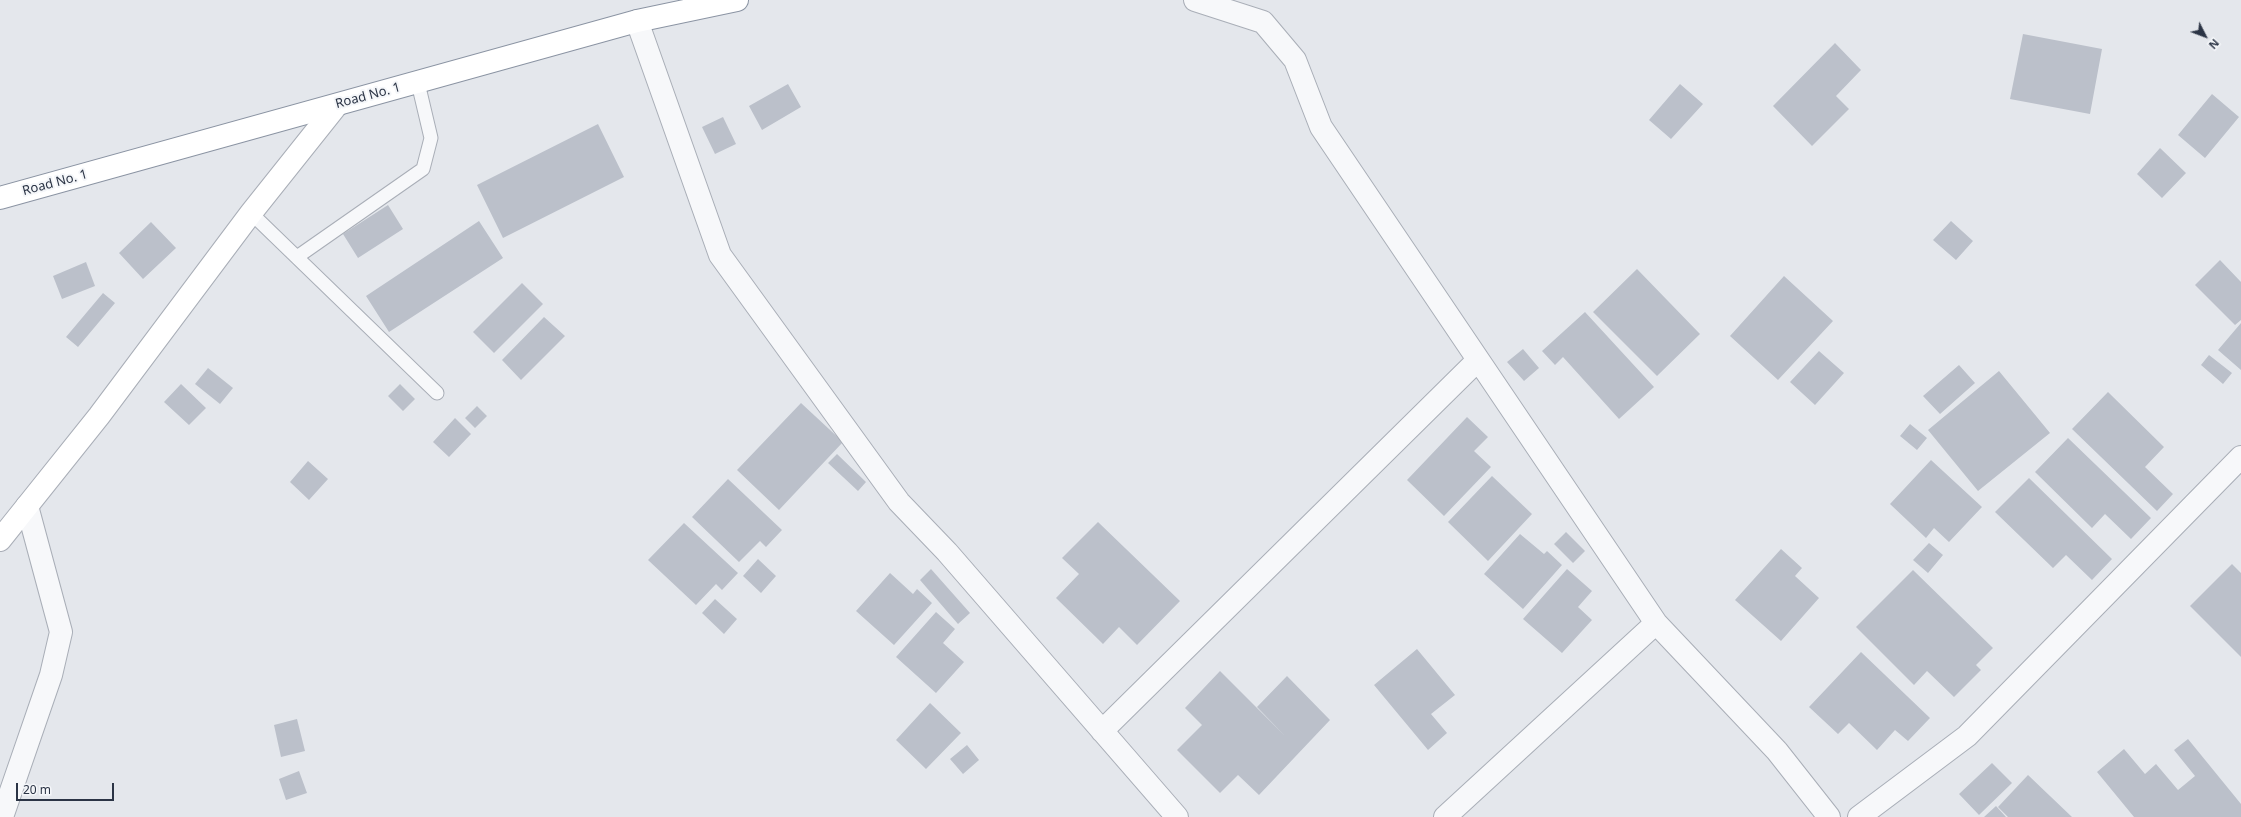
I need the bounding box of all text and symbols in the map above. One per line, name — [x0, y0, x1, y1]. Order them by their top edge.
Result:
north arrow — [2185, 16, 2225, 56]
text: N — [2206, 36, 2223, 53]
street label: Road No. 1 — [334, 80, 402, 112]
street label: Road No. 1 — [21, 167, 89, 199]
scale bar — [18, 775, 116, 801]
text: 20 m — [23, 781, 51, 798]

